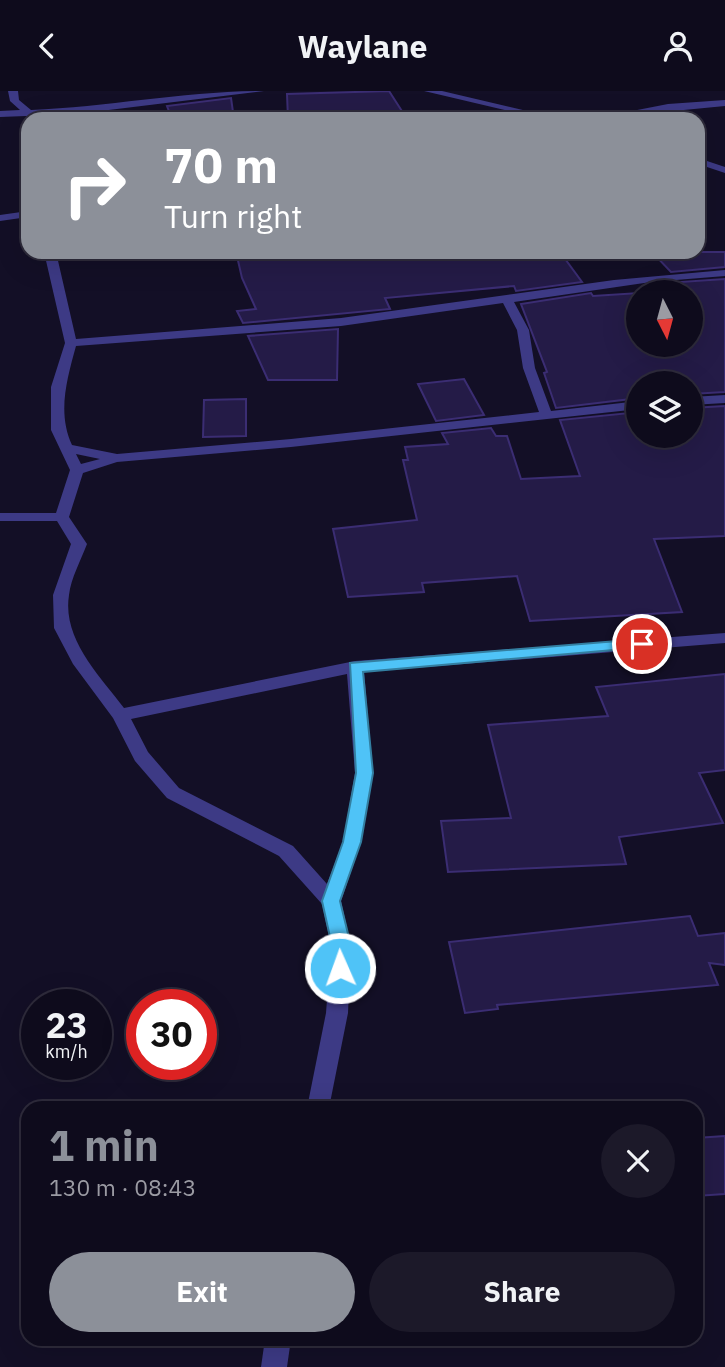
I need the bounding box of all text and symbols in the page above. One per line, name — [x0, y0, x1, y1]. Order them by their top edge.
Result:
text: Waylane — [297, 25, 428, 67]
icon: back — [28, 27, 66, 65]
icon: person — [659, 27, 697, 65]
text: 70 m — [164, 133, 278, 196]
icon: right — [49, 140, 140, 231]
text: Turn right — [164, 195, 302, 237]
north arrow — [626, 280, 704, 357]
map controls — [626, 280, 703, 448]
button: layers — [626, 371, 703, 448]
pin — [612, 614, 672, 674]
icon: arrive — [623, 625, 661, 663]
position arrow — [303, 931, 377, 1005]
speed limit sign: 30 — [126, 989, 217, 1080]
text: 23 — [45, 1002, 88, 1048]
text: km/h — [45, 1040, 88, 1063]
text: 1 min — [49, 1118, 159, 1173]
button: close — [601, 1124, 675, 1198]
text: 130 m · 08:43 — [49, 1172, 196, 1202]
button: Exit — [49, 1252, 355, 1332]
button: Share — [369, 1252, 675, 1332]

